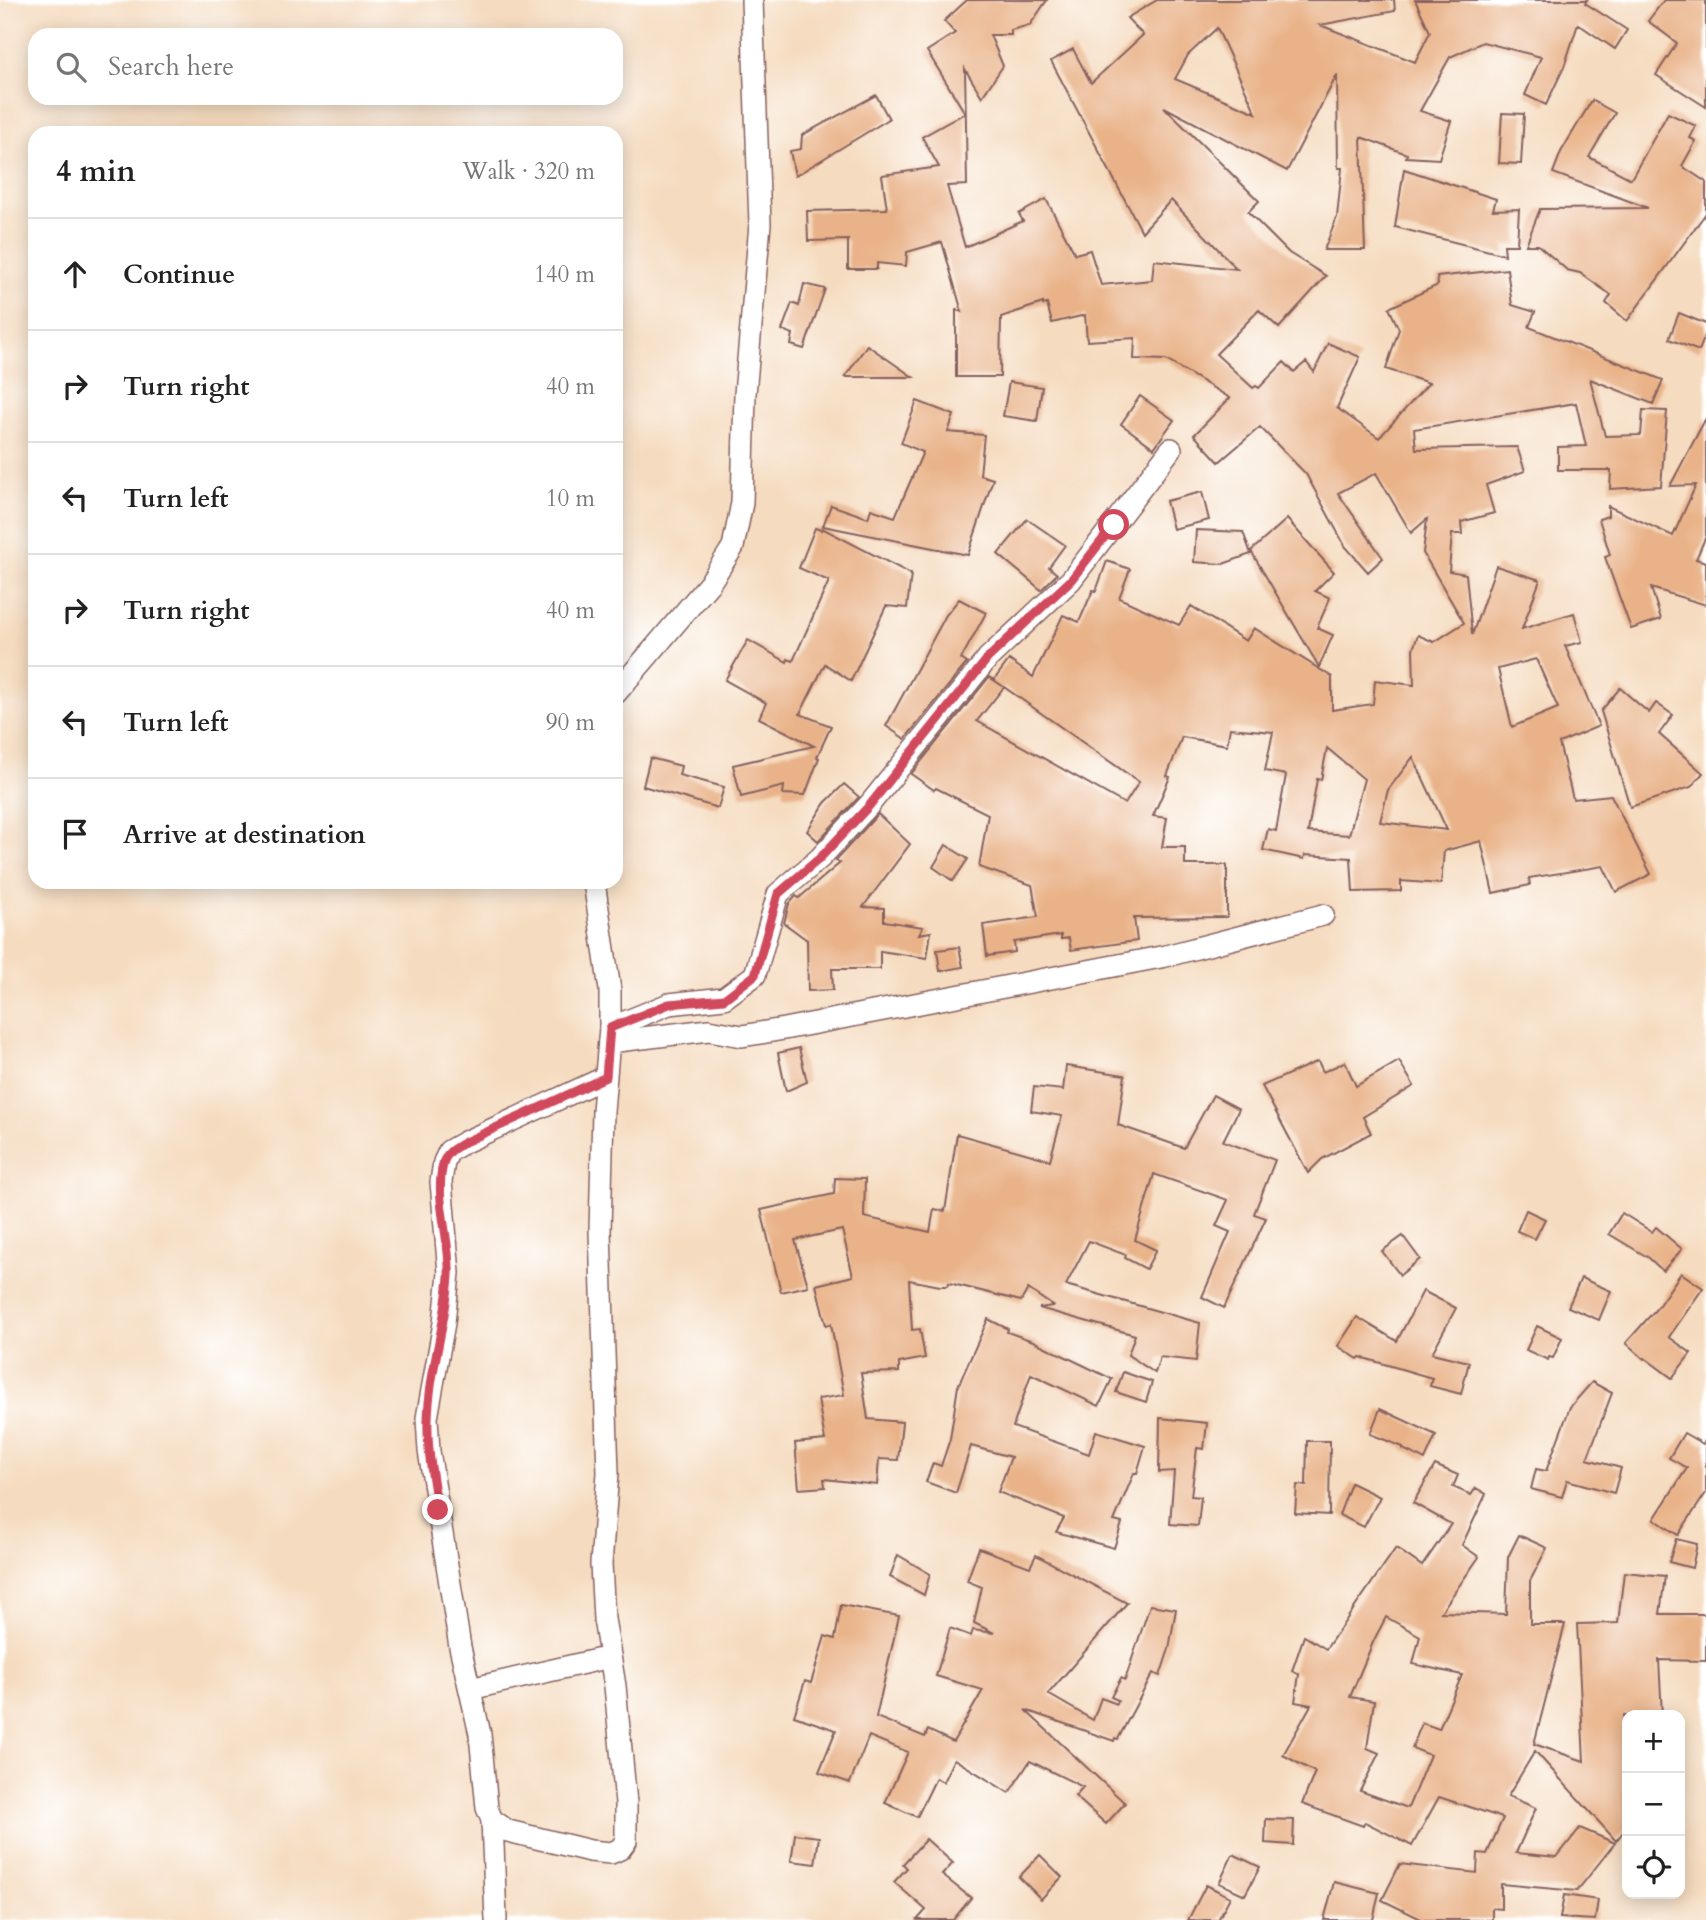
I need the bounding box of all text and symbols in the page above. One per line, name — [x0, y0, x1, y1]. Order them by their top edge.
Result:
search box — [28, 28, 623, 105]
icon: search — [52, 48, 90, 86]
text: Search here — [108, 49, 234, 84]
text: 4 min — [56, 151, 136, 192]
text: Walk · 320 m — [462, 156, 595, 187]
icon: ahead — [56, 255, 94, 293]
text: Continue — [123, 257, 235, 292]
text: 140 m — [534, 259, 595, 290]
icon: right — [56, 367, 94, 405]
text: Turn right — [123, 369, 250, 404]
text: 40 m — [546, 371, 595, 402]
icon: left — [56, 479, 94, 517]
text: Turn left — [123, 481, 228, 516]
text: 10 m — [546, 483, 595, 514]
route start — [1098, 509, 1129, 540]
icon: right — [56, 591, 94, 629]
text: Turn right — [123, 593, 250, 628]
text: 40 m — [546, 595, 595, 626]
icon: left — [56, 703, 94, 741]
text: Turn left — [123, 705, 228, 740]
text: 90 m — [546, 707, 595, 738]
icon: arrive — [56, 815, 94, 853]
text: Arrive at destination — [123, 817, 366, 852]
route end — [422, 1494, 453, 1525]
map controls — [1622, 1710, 1685, 1899]
button: + — [1622, 1710, 1685, 1773]
button: − — [1622, 1773, 1685, 1836]
button: locate — [1622, 1836, 1685, 1899]

